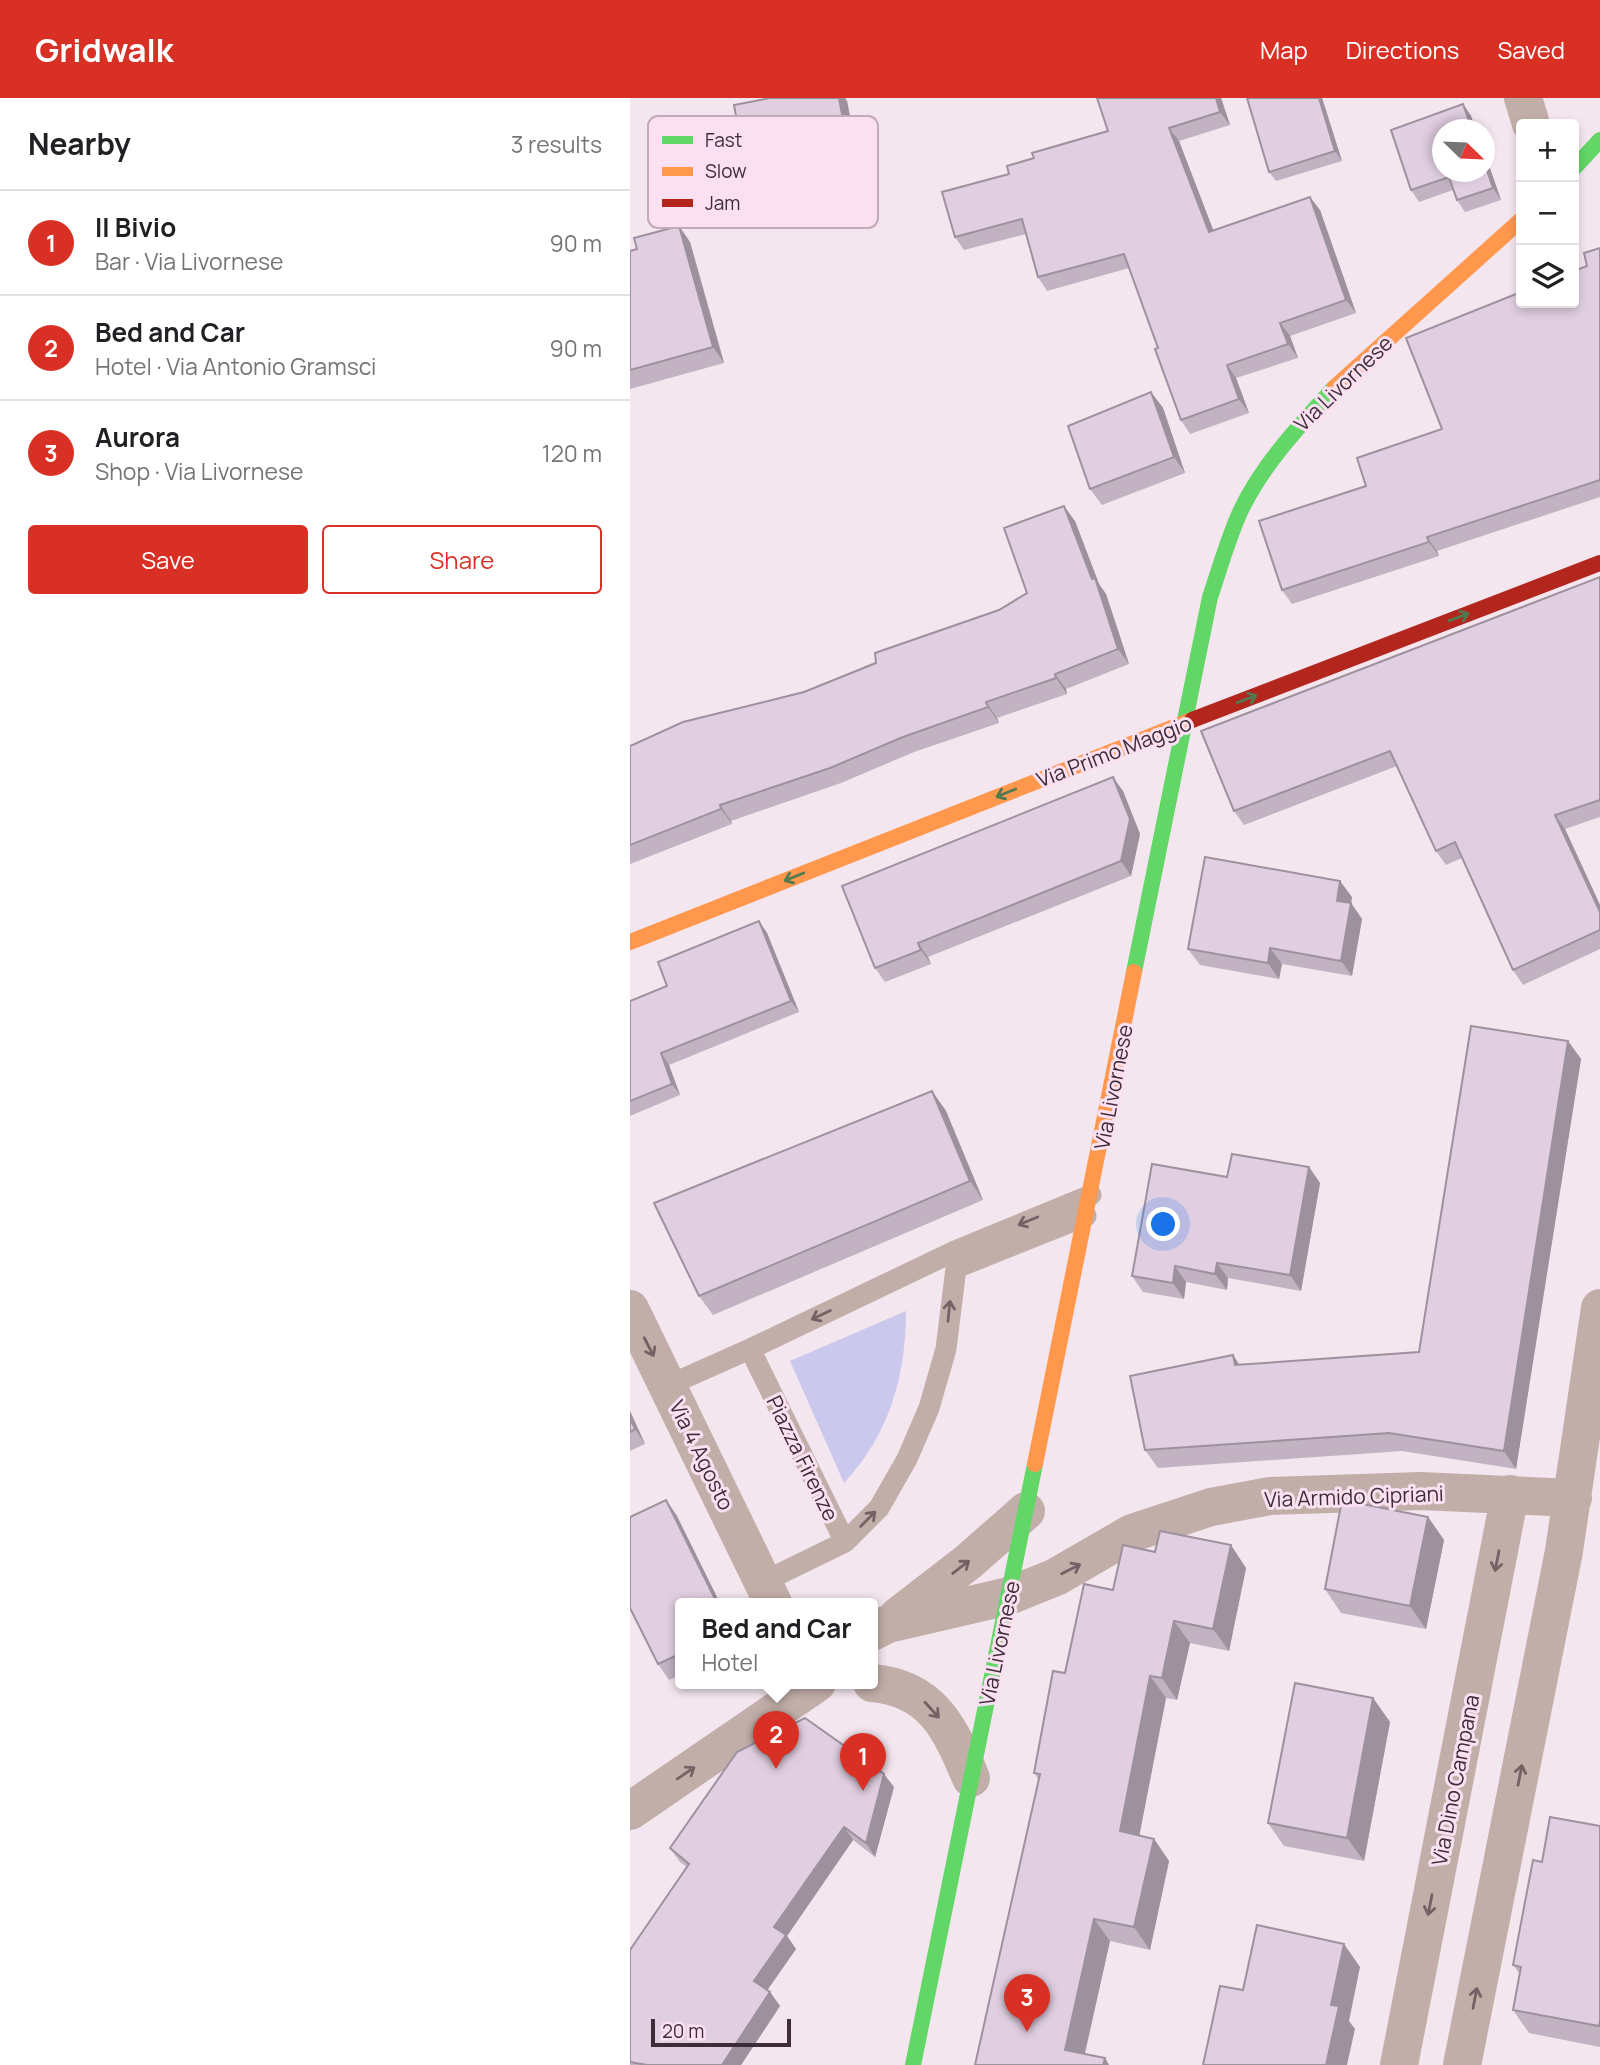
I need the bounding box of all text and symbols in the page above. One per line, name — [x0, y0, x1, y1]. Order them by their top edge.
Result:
text: Gridwalk — [35, 27, 173, 72]
text: Map — [1260, 33, 1308, 66]
text: Directions — [1346, 33, 1459, 66]
text: Saved — [1497, 33, 1565, 66]
legend — [648, 116, 878, 228]
north arrow — [1432, 119, 1495, 182]
map controls — [1516, 119, 1579, 308]
button: + — [1516, 119, 1579, 182]
text: Nearby — [28, 123, 131, 164]
text: Fast — [705, 127, 742, 153]
text: 3 results — [511, 128, 602, 160]
text: Slow — [705, 158, 747, 184]
button: − — [1516, 182, 1579, 245]
text: Jam — [705, 190, 740, 216]
text: Il Bivio — [95, 209, 176, 245]
text: 1 — [46, 227, 56, 259]
text: 90 m — [550, 227, 602, 259]
text: Bar · Via Livornese — [95, 245, 284, 277]
button: layers — [1516, 245, 1579, 308]
text: Bed and Car — [95, 314, 245, 350]
street label: Via Livornese — [1288, 329, 1398, 437]
text: 2 — [44, 332, 58, 364]
text: 90 m — [550, 332, 602, 364]
text: Hotel · Via Antonio Gramsci — [95, 350, 376, 382]
text: Aurora — [95, 419, 180, 455]
text: 3 — [44, 437, 58, 469]
text: 120 m — [542, 437, 602, 469]
text: Shop · Via Livornese — [95, 455, 303, 487]
button: Save — [28, 525, 308, 594]
button: Share — [322, 525, 602, 594]
one-way arrow — [1448, 610, 1470, 623]
one-way arrow — [1235, 691, 1257, 704]
street label: Via Primo Maggio — [1032, 709, 1196, 793]
one-way arrow — [995, 788, 1017, 801]
one-way arrow — [784, 872, 806, 885]
street label: Via Livornese — [1087, 1022, 1139, 1152]
your location — [1146, 1207, 1180, 1241]
one-way arrow — [1017, 1215, 1039, 1228]
one-way arrow — [943, 1300, 956, 1323]
one-way arrow — [811, 1309, 832, 1323]
one-way arrow — [643, 1336, 657, 1357]
street label: Piazza Firenze — [760, 1390, 846, 1526]
street label: Via 4 Agosto — [663, 1395, 741, 1515]
street label: Via Armido Cipriani — [1264, 1479, 1444, 1513]
one-way arrow — [859, 1511, 876, 1528]
one-way arrow — [1490, 1549, 1503, 1572]
one-way arrow — [952, 1559, 970, 1575]
one-way arrow — [1061, 1562, 1081, 1576]
street label: Via Livornese — [972, 1578, 1026, 1708]
popup — [675, 1598, 878, 1689]
text: Bed and Car — [701, 1610, 852, 1646]
text: Hotel — [701, 1646, 758, 1678]
street label: Via Dino Campana — [1425, 1692, 1485, 1868]
one-way arrow — [924, 1701, 940, 1719]
pin: 2 — [753, 1711, 799, 1769]
pin: 1 — [840, 1733, 886, 1791]
one-way arrow — [1513, 1764, 1527, 1787]
one-way arrow — [676, 1766, 696, 1780]
one-way arrow — [1423, 1893, 1437, 1916]
pin: 3 — [1004, 1974, 1050, 2032]
one-way arrow — [1469, 1987, 1482, 2010]
scale bar — [651, 2016, 791, 2048]
text: 20 m — [662, 2018, 704, 2044]

